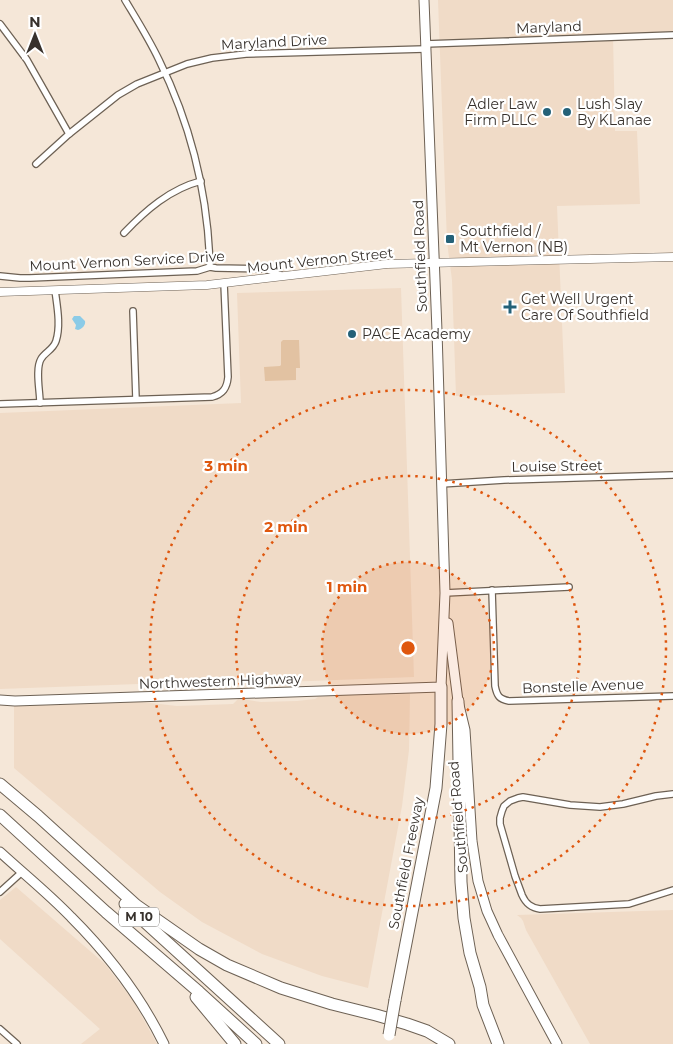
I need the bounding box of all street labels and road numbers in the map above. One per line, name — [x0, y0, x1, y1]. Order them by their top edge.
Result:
street label: Maryland — [516, 17, 582, 37]
street label: Maryland Drive — [221, 30, 327, 54]
street label: Southfield Road — [409, 199, 431, 313]
street label: Mount Vernon Street — [246, 243, 394, 277]
street label: Mount Vernon Service Drive — [29, 247, 225, 275]
street label: Louise Street — [511, 456, 603, 476]
street label: Northwestern Highway — [138, 669, 302, 693]
street label: Bonstelle Avenue — [522, 675, 644, 697]
street label: Southfield Road — [444, 760, 472, 874]
street label: Southfield Freeway — [384, 795, 428, 931]
road number: M 10 — [119, 908, 159, 926]

